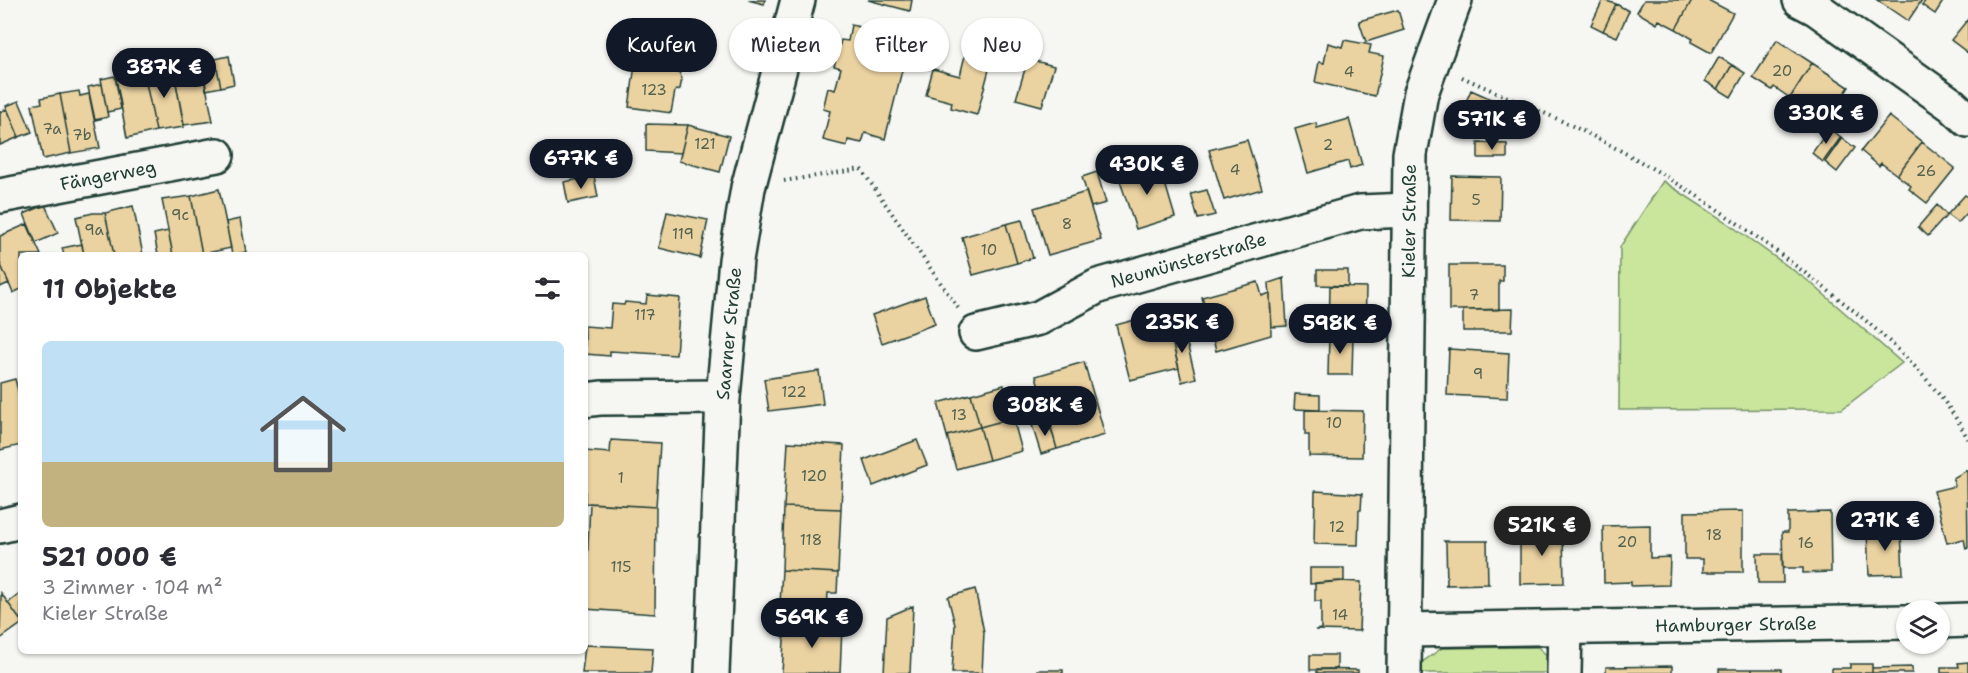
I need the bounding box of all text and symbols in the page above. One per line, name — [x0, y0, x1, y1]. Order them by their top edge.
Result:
chip: Kaufen — [606, 18, 717, 72]
chip: Mieten — [729, 18, 842, 72]
chip: Filter — [854, 18, 949, 72]
chip: Neu — [961, 18, 1043, 72]
pin: 387K € — [115, 48, 213, 99]
text: 387K € — [126, 54, 202, 80]
house number: 20 — [1772, 61, 1792, 81]
house number: 4 — [1344, 62, 1354, 82]
house number: 123 — [641, 80, 667, 100]
pin: 330K € — [1777, 94, 1875, 145]
pin: 571K € — [1443, 100, 1541, 151]
text: 330K € — [1788, 100, 1864, 126]
text: 571K € — [1458, 106, 1526, 132]
house number: 7a — [42, 119, 62, 139]
house number: 7b — [72, 125, 92, 145]
house number: 121 — [694, 134, 716, 154]
house number: 2 — [1323, 135, 1333, 155]
pin: 677K € — [532, 139, 630, 190]
text: 677K € — [544, 145, 618, 171]
pin: 430K € — [1098, 145, 1196, 196]
text: 430K € — [1109, 151, 1185, 177]
street label: Fängerweg — [58, 155, 158, 196]
house number: 4 — [1230, 160, 1240, 180]
house number: 26 — [1916, 161, 1936, 181]
street label: Kieler Straße — [1397, 164, 1422, 278]
house number: 5 — [1471, 190, 1481, 210]
house number: 9c — [171, 205, 189, 225]
house number: 8 — [1062, 214, 1072, 234]
house number: 9a — [84, 220, 104, 240]
house number: 119 — [672, 224, 694, 244]
street label: Neumünsterstraße — [1108, 227, 1269, 294]
house number: 10 — [981, 240, 997, 260]
street label: Saarner Straße — [711, 266, 747, 401]
text: 11 Objekte — [42, 271, 177, 306]
icon: filters — [531, 272, 564, 305]
house number: 7 — [1469, 285, 1479, 305]
pin: 235K € — [1133, 303, 1231, 354]
pin: 598K € — [1291, 304, 1389, 355]
house number: 117 — [634, 305, 656, 325]
text: 235K € — [1145, 309, 1219, 335]
text: 598K € — [1303, 310, 1377, 336]
house number: 9 — [1473, 364, 1483, 384]
icon: home — [249, 380, 357, 488]
house number: 122 — [781, 382, 807, 402]
pin: 308K € — [996, 386, 1094, 437]
text: 308K € — [1007, 392, 1083, 418]
house number: 13 — [951, 405, 967, 425]
house number: 10 — [1326, 413, 1342, 433]
house number: 120 — [801, 466, 827, 486]
house number: 1 — [618, 468, 624, 488]
pin: 271K € — [1836, 501, 1934, 552]
pin: 521K € — [1493, 506, 1591, 557]
text: 271K € — [1850, 507, 1920, 533]
text: 521K € — [1508, 512, 1576, 538]
house number: 12 — [1329, 517, 1345, 537]
house number: 18 — [1706, 525, 1722, 545]
house number: 118 — [800, 530, 822, 550]
house number: 20 — [1617, 532, 1637, 552]
house number: 16 — [1798, 533, 1814, 553]
text: 521 000 € — [42, 539, 177, 574]
house number: 115 — [611, 557, 631, 577]
text: 3 Zimmer · 104 m² — [42, 574, 223, 600]
pin: 569K € — [763, 598, 861, 649]
text: Kieler Straße — [42, 600, 169, 626]
map controls — [1896, 600, 1950, 654]
button: layers — [1896, 600, 1950, 654]
text: 569K € — [775, 604, 849, 630]
house number: 14 — [1332, 605, 1348, 625]
street label: Hamburger Straße — [1655, 611, 1817, 638]

